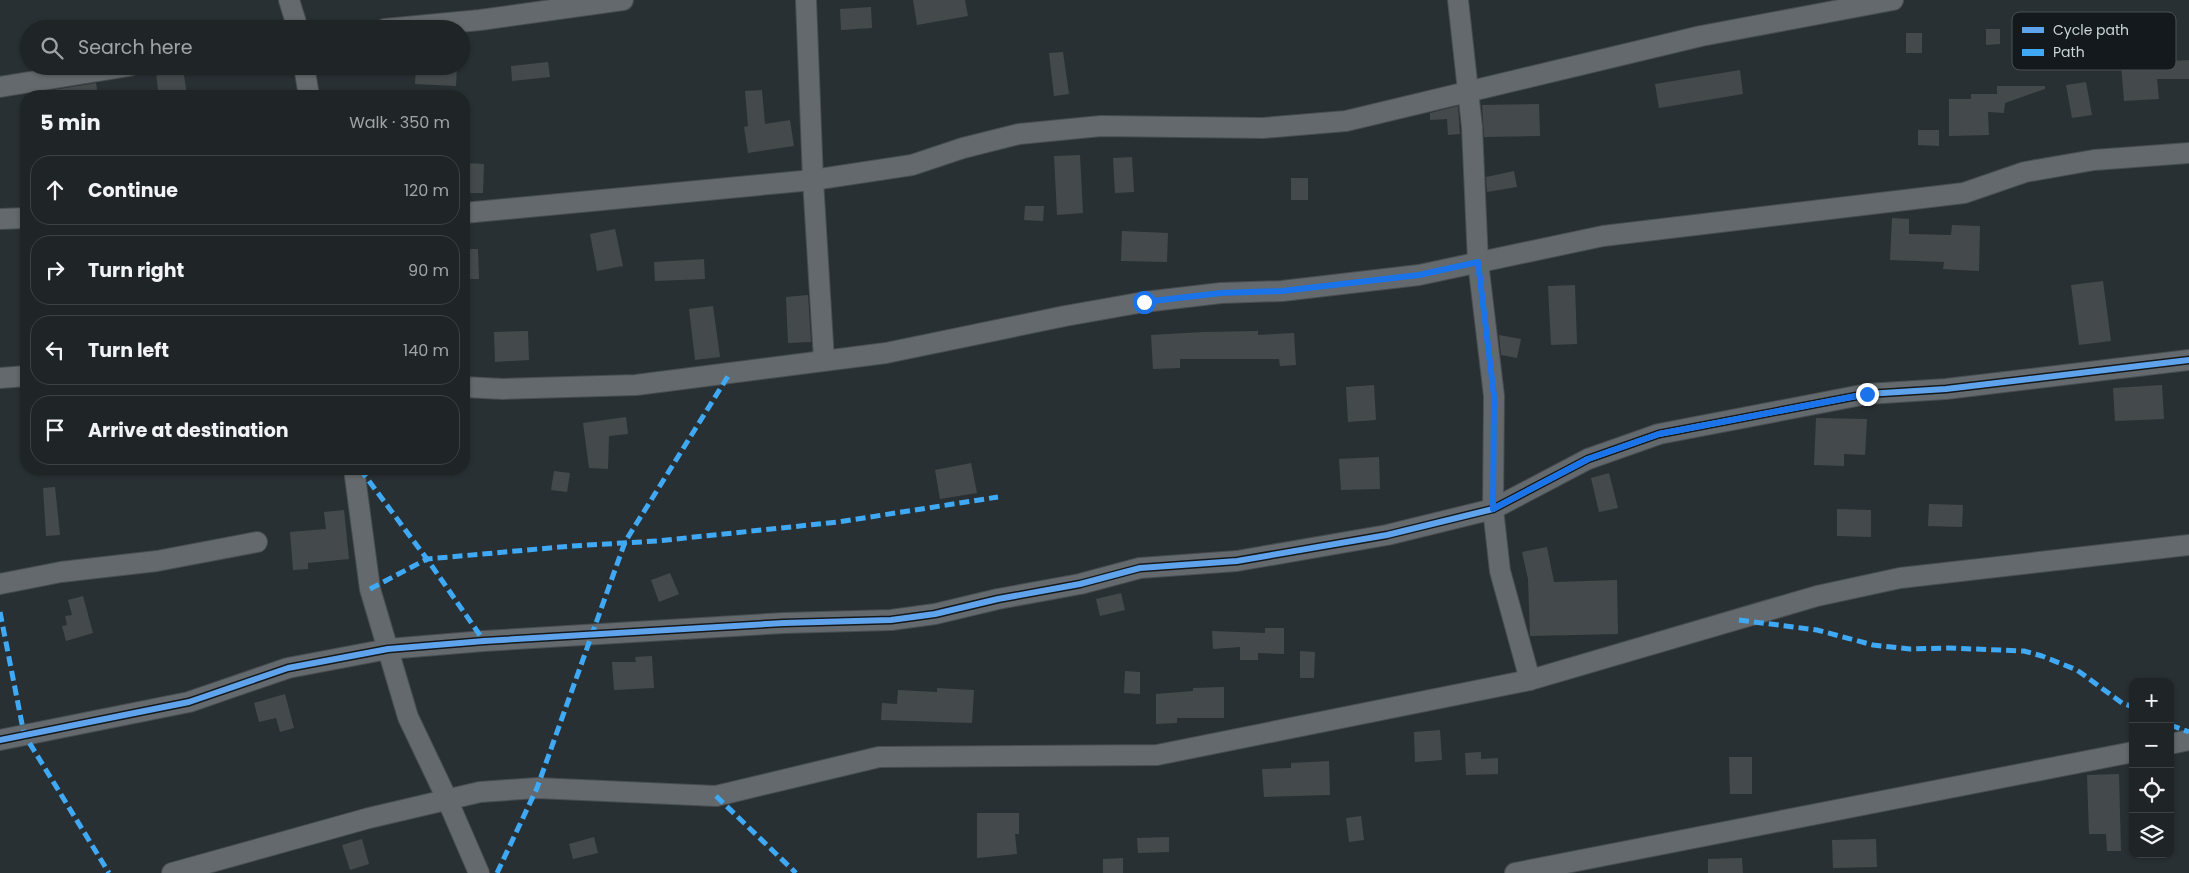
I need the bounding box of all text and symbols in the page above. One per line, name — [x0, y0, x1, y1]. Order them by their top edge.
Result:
legend — [2012, 12, 2176, 70]
search box — [20, 20, 470, 75]
text: Cycle path — [2053, 20, 2129, 40]
icon: search — [38, 34, 66, 62]
text: Search here — [78, 34, 192, 61]
text: Path — [2053, 42, 2085, 62]
text: 5 min — [40, 108, 101, 137]
text: Walk · 350 m — [349, 111, 450, 134]
icon: ahead — [41, 176, 69, 204]
text: Continue — [88, 177, 178, 204]
text: 120 m — [404, 179, 449, 202]
icon: right — [41, 256, 69, 284]
text: Turn right — [88, 257, 184, 284]
text: 90 m — [408, 259, 449, 282]
route start — [1133, 291, 1156, 314]
icon: left — [41, 336, 69, 364]
text: Turn left — [88, 337, 169, 364]
text: 140 m — [403, 339, 449, 362]
route end — [1856, 383, 1879, 406]
icon: arrive — [41, 416, 69, 444]
text: Arrive at destination — [88, 417, 289, 444]
map controls — [2129, 678, 2174, 858]
button: + — [2129, 678, 2174, 723]
button: − — [2129, 723, 2174, 768]
button: locate — [2129, 768, 2174, 813]
button: layers — [2129, 813, 2174, 858]

